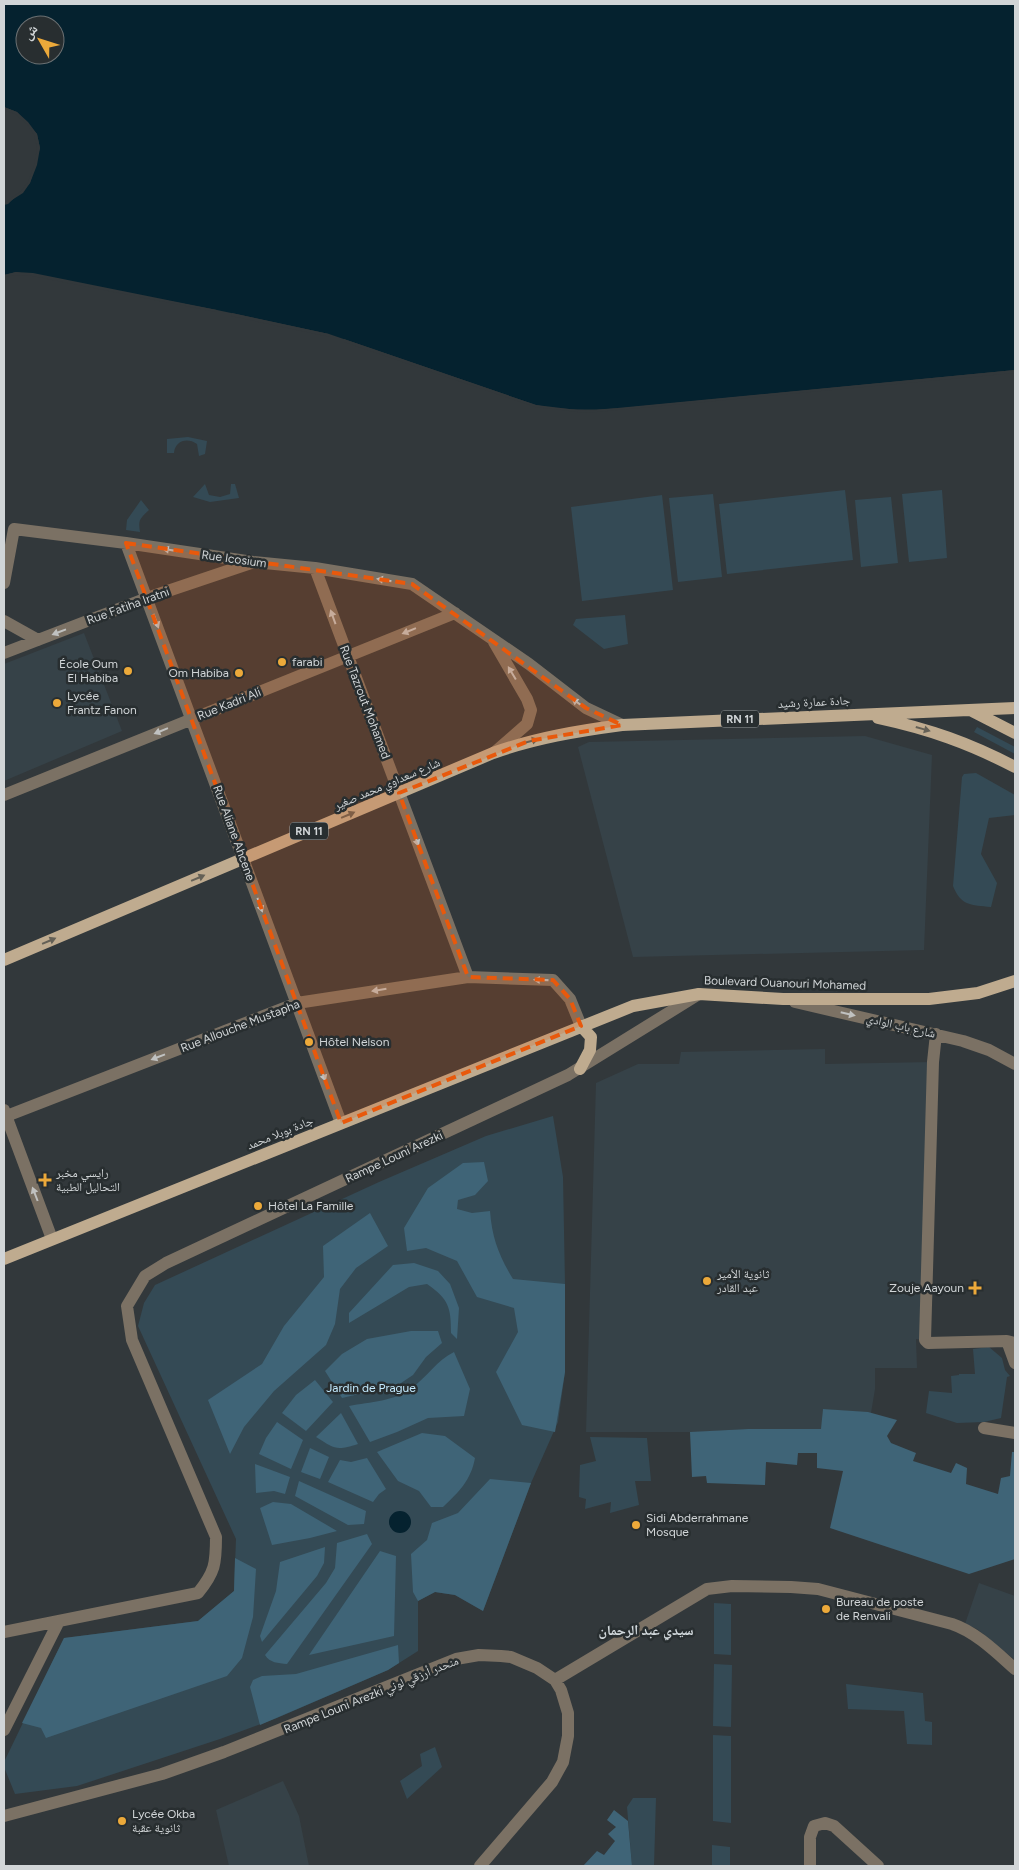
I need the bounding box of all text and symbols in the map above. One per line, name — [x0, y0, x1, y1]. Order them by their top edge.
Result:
north arrow — [15, 15, 65, 65]
text: ش — [19, 21, 42, 43]
one-way arrow — [162, 545, 178, 553]
street label: Rue Icosium — [200, 547, 268, 571]
one-way arrow — [376, 575, 392, 583]
street label: Rue Fatiha Iratni — [85, 585, 171, 627]
one-way arrow — [329, 609, 336, 624]
one-way arrow — [152, 614, 160, 629]
one-way arrow — [51, 628, 66, 636]
one-way arrow — [402, 628, 417, 635]
street label: Rue Tazrout Mohamed — [337, 643, 393, 761]
place label: farabi — [292, 655, 323, 669]
marker: farabi — [276, 656, 288, 668]
place label: École Oum El Habiba — [59, 657, 118, 685]
marker: École Oum El Habiba — [122, 665, 134, 677]
place label: Om Habiba — [168, 666, 229, 680]
marker: Om Habiba — [233, 667, 245, 679]
one-way arrow — [508, 667, 517, 680]
street label: Rue Kadri Ali — [195, 685, 263, 723]
place label: Lycée Frantz Fanon — [67, 689, 137, 717]
street label: جادة عمارة رشيد — [777, 693, 851, 711]
marker: Lycée Frantz Fanon — [51, 697, 63, 709]
one-way arrow — [571, 698, 585, 708]
road number: RN 11 — [721, 711, 759, 728]
one-way arrow — [916, 725, 931, 733]
one-way arrow — [154, 728, 169, 735]
one-way arrow — [524, 737, 539, 745]
street label: شارع سعداوي محمد صغير — [331, 755, 443, 816]
street label: Rue Aliane Ahcene — [210, 783, 258, 883]
one-way arrow — [341, 811, 356, 819]
road number: RN 11 — [290, 822, 328, 839]
one-way arrow — [412, 832, 420, 847]
one-way arrow — [191, 874, 206, 882]
one-way arrow — [256, 898, 264, 913]
one-way arrow — [42, 937, 57, 945]
street label: Boulevard Ouanouri Mohamed — [704, 973, 866, 993]
one-way arrow — [533, 976, 549, 984]
one-way arrow — [371, 987, 387, 995]
street label: Rue Allouche Mustapha — [178, 997, 302, 1055]
one-way arrow — [840, 1010, 855, 1018]
street label: شارع باب الوادي — [864, 1011, 937, 1044]
place label: Hôtel Nelson — [319, 1035, 390, 1049]
marker: Hôtel Nelson — [303, 1036, 315, 1048]
one-way arrow — [150, 1053, 165, 1061]
one-way arrow — [319, 1067, 327, 1082]
street label: جادة بوبلا محمد — [245, 1113, 316, 1153]
street label: Rampe Louni Arezki — [343, 1128, 445, 1186]
place label: رايسي مخبر التحاليل الطبية — [55, 1166, 120, 1194]
marker: رايسي مخبر التحاليل الطبية — [38, 1173, 52, 1187]
one-way arrow — [31, 1186, 38, 1201]
place label: Hôtel La Famille — [268, 1199, 354, 1213]
marker: Hôtel La Famille — [252, 1200, 264, 1212]
place label: ثانوية الأمير عبد القادر — [716, 1267, 770, 1295]
marker: ثانوية الأمير عبد القادر — [701, 1275, 713, 1287]
place label: Zouje Aayoun — [889, 1281, 964, 1295]
marker: Zouje Aayoun — [968, 1281, 982, 1295]
park label: Jardin de Prague — [326, 1381, 416, 1395]
place label: Sidi Abderrahmane Mosque — [646, 1511, 749, 1539]
marker: Sidi Abderrahmane Mosque — [630, 1519, 642, 1531]
place label: Bureau de poste de Renvali — [836, 1595, 924, 1623]
marker: Bureau de poste de Renvali — [820, 1603, 832, 1615]
district label: سيدي عبد الرحمان — [598, 1622, 694, 1641]
street label: Rampe Louni Arezki منحدر أرزقي لوني — [282, 1653, 462, 1739]
place label: Lycée Okba ثانوية عقبة — [132, 1807, 195, 1835]
marker: Lycée Okba ثانوية عقبة — [116, 1815, 128, 1827]

